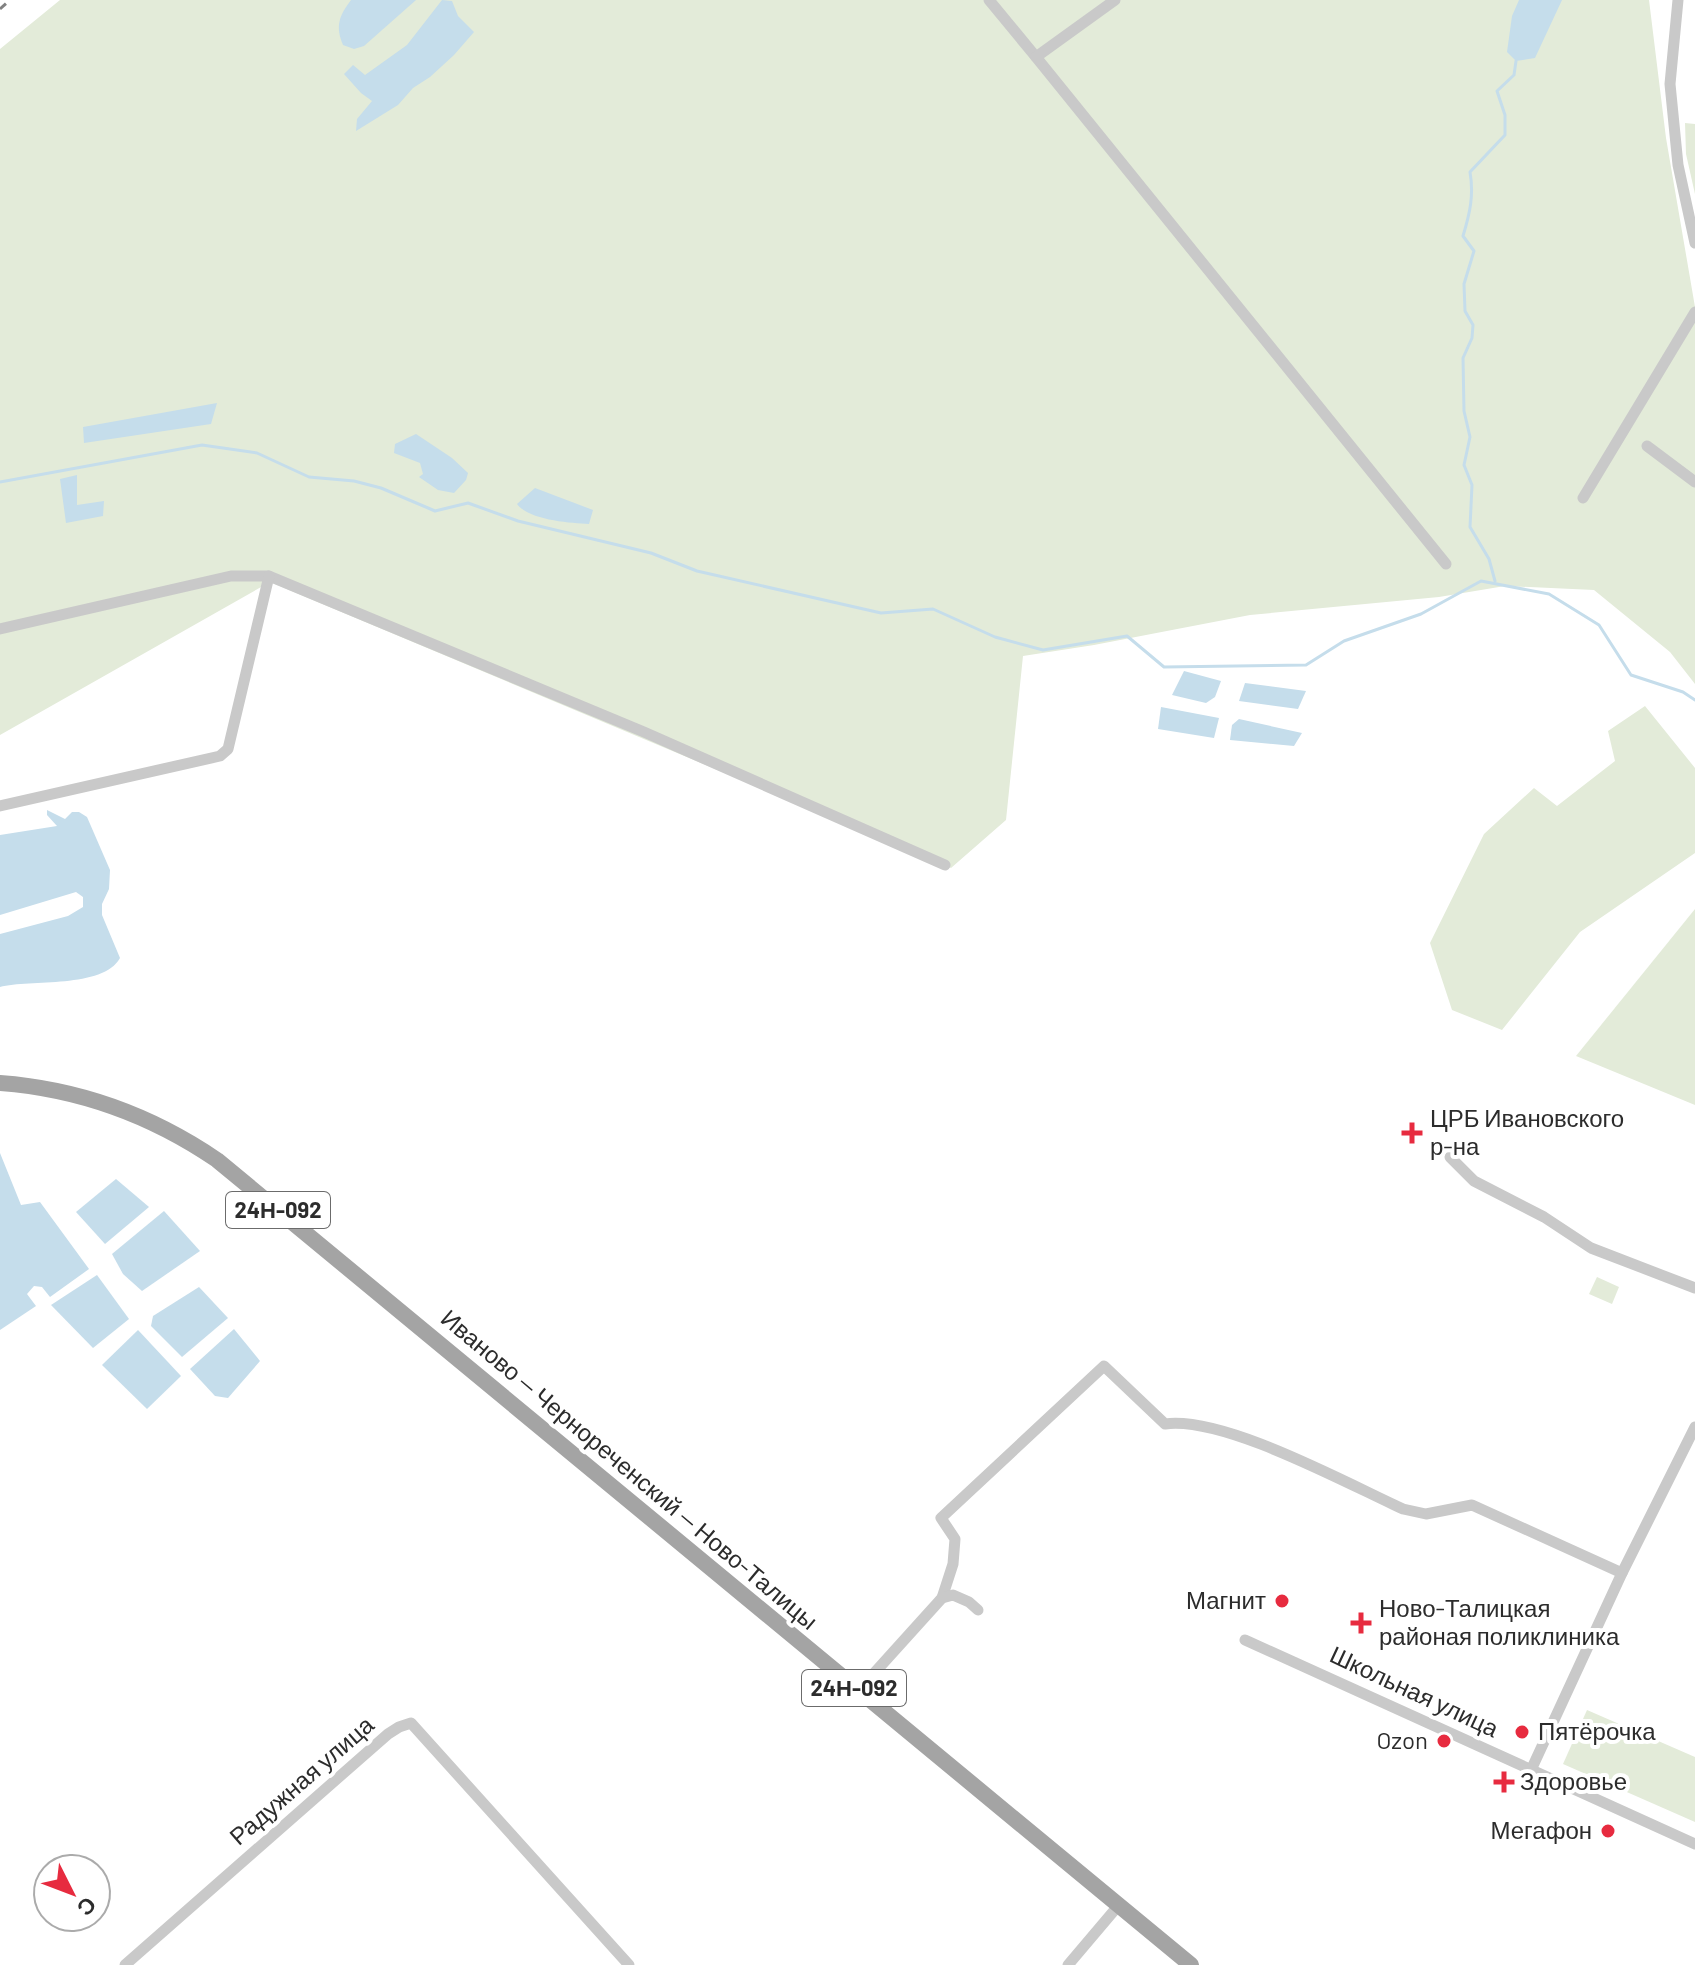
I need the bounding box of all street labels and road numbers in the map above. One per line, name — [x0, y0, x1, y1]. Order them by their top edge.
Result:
road number: 24Н-092 — [226, 1192, 330, 1228]
street label: Иваново — Чернореченский — Ново-Талицы — [436, 1303, 824, 1635]
street label: Школьная улица — [1326, 1639, 1504, 1743]
road number: 24Н-092 — [802, 1670, 906, 1706]
street label: Радужная улица — [223, 1709, 379, 1850]

